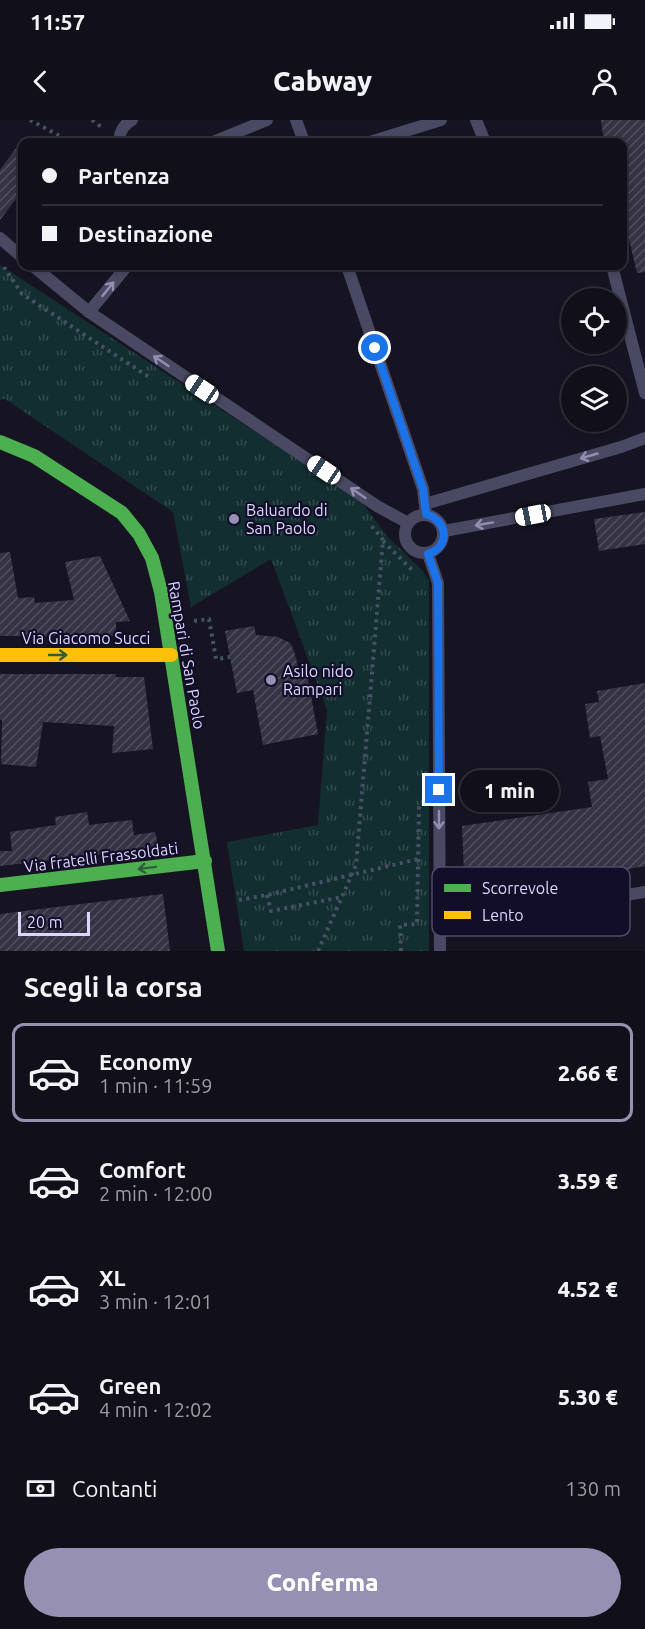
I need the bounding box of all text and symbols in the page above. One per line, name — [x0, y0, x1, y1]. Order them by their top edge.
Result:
text: 11:57 — [30, 9, 85, 34]
icon: back — [24, 65, 57, 98]
icon: person — [588, 65, 621, 98]
text: Cabway — [273, 66, 372, 96]
text: Partenza — [78, 163, 170, 188]
text: Destinazione — [78, 221, 213, 246]
one-way arrow — [101, 282, 115, 297]
map controls — [561, 288, 627, 432]
button: locate — [561, 288, 627, 354]
route start — [361, 334, 388, 361]
one-way arrow — [153, 355, 170, 367]
button: layers — [561, 366, 627, 432]
car — [182, 371, 222, 407]
one-way arrow — [580, 451, 599, 462]
car — [304, 452, 344, 488]
one-way arrow — [350, 487, 366, 499]
place label: Baluardo di San Paolo — [246, 501, 328, 537]
car — [514, 503, 552, 527]
marker: Baluardo di San Paolo — [227, 512, 241, 526]
one-way arrow — [475, 519, 494, 530]
street label: Rampari di San Paolo — [165, 580, 209, 730]
street label: Via Giacomo Succi — [22, 629, 151, 647]
one-way arrow — [48, 649, 68, 661]
place label: Asilo nido Rampari — [283, 662, 353, 698]
marker: Asilo nido Rampari — [264, 673, 278, 687]
callout: 1 min — [460, 769, 559, 811]
route end — [425, 776, 452, 803]
text: 1 min — [484, 779, 535, 802]
one-way arrow — [433, 810, 445, 830]
street label: Via fratelli Frassoldati — [23, 839, 179, 875]
one-way arrow — [137, 863, 157, 874]
legend — [432, 867, 630, 936]
text: Scorrevole — [482, 879, 558, 897]
text: Lento — [482, 906, 524, 924]
scale bar — [18, 909, 90, 936]
text: 20 m — [27, 913, 63, 931]
text: Scegli la corsa — [24, 972, 203, 1002]
icon: car — [27, 1046, 81, 1100]
text: Economy — [99, 1049, 192, 1074]
text: 2.66 € — [558, 1060, 618, 1085]
text: 1 min · 11:59 — [99, 1074, 213, 1097]
icon: car — [27, 1154, 81, 1208]
text: Comfort — [99, 1157, 186, 1182]
text: 3.59 € — [558, 1168, 618, 1193]
text: 2 min · 12:00 — [99, 1182, 213, 1205]
icon: car — [27, 1262, 81, 1316]
text: XL — [99, 1265, 126, 1290]
text: 4.52 € — [558, 1276, 618, 1301]
text: 3 min · 12:01 — [99, 1290, 213, 1313]
icon: car — [27, 1370, 81, 1424]
text: Green — [99, 1373, 161, 1398]
text: 5.30 € — [558, 1384, 618, 1409]
text: 4 min · 12:02 — [99, 1398, 213, 1421]
icon: cash — [24, 1472, 57, 1505]
text: Contanti — [72, 1476, 157, 1501]
text: 130 m — [565, 1477, 621, 1500]
button: Conferma — [24, 1548, 621, 1617]

